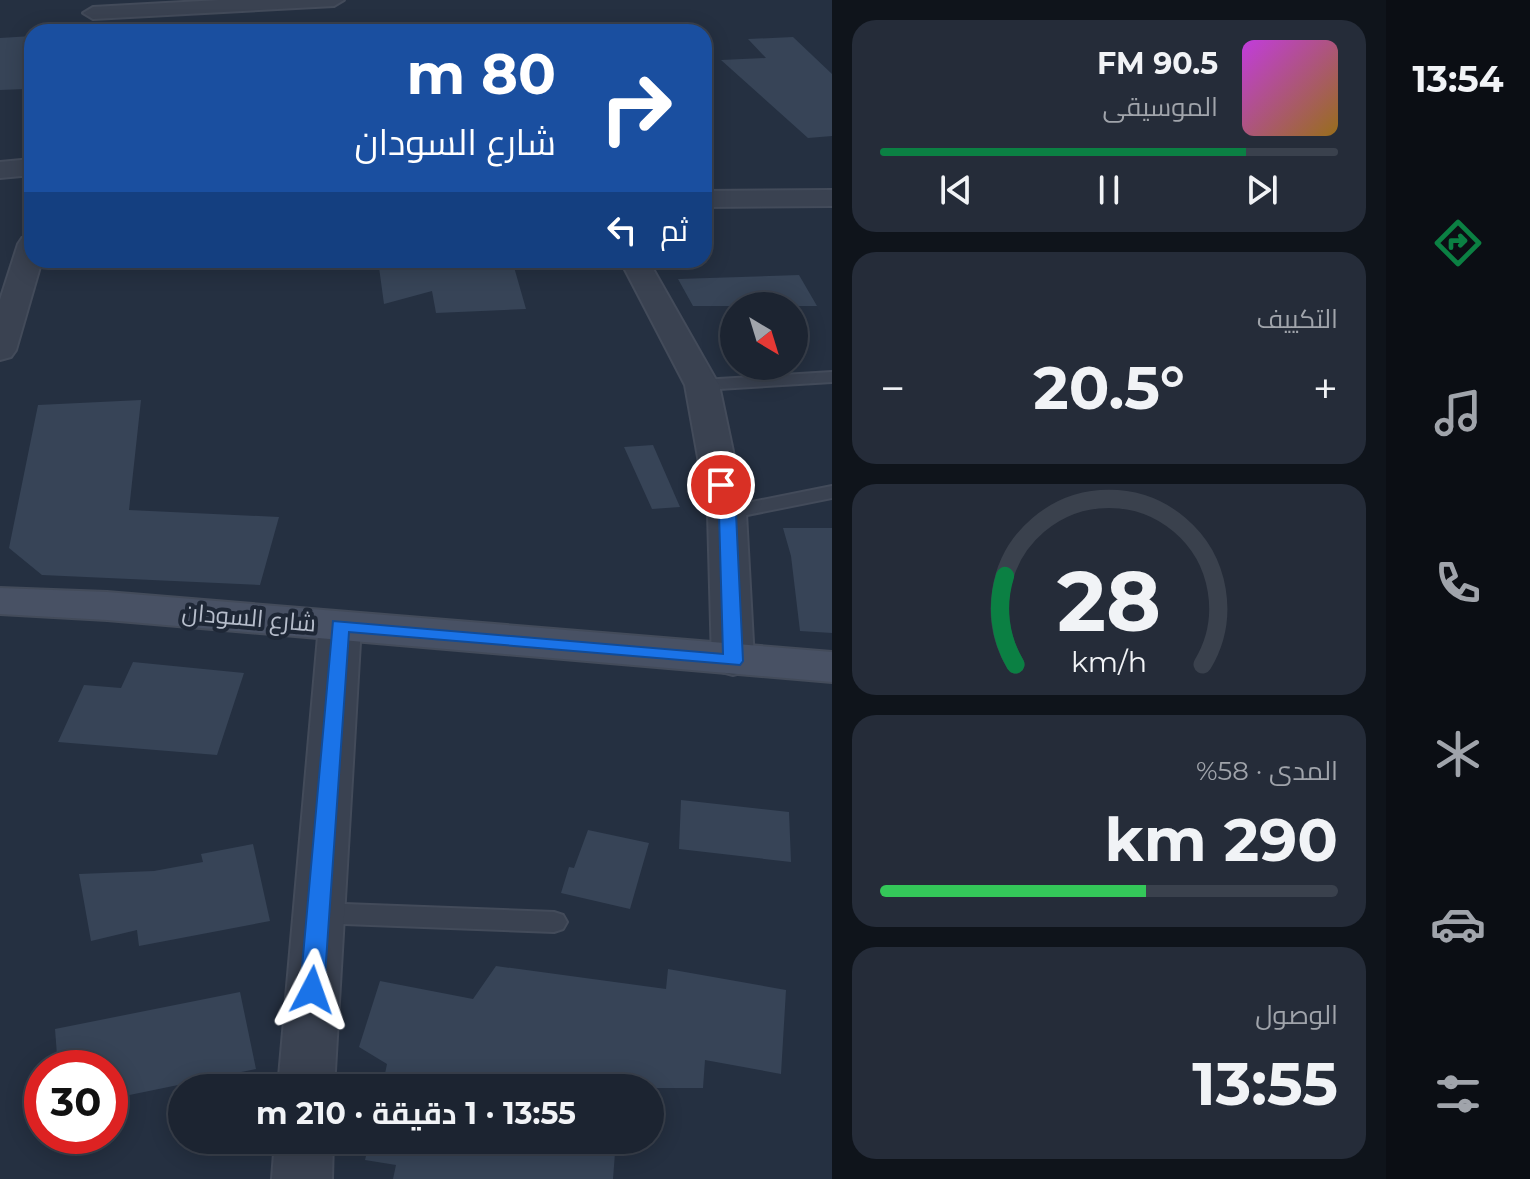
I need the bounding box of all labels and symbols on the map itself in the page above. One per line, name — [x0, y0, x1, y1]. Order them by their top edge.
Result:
north arrow — [720, 292, 808, 380]
pin — [687, 451, 755, 519]
street label: شارع السودان — [181, 597, 317, 640]
position arrow — [270, 948, 354, 1032]
speed limit sign: 30 — [24, 1050, 128, 1154]

